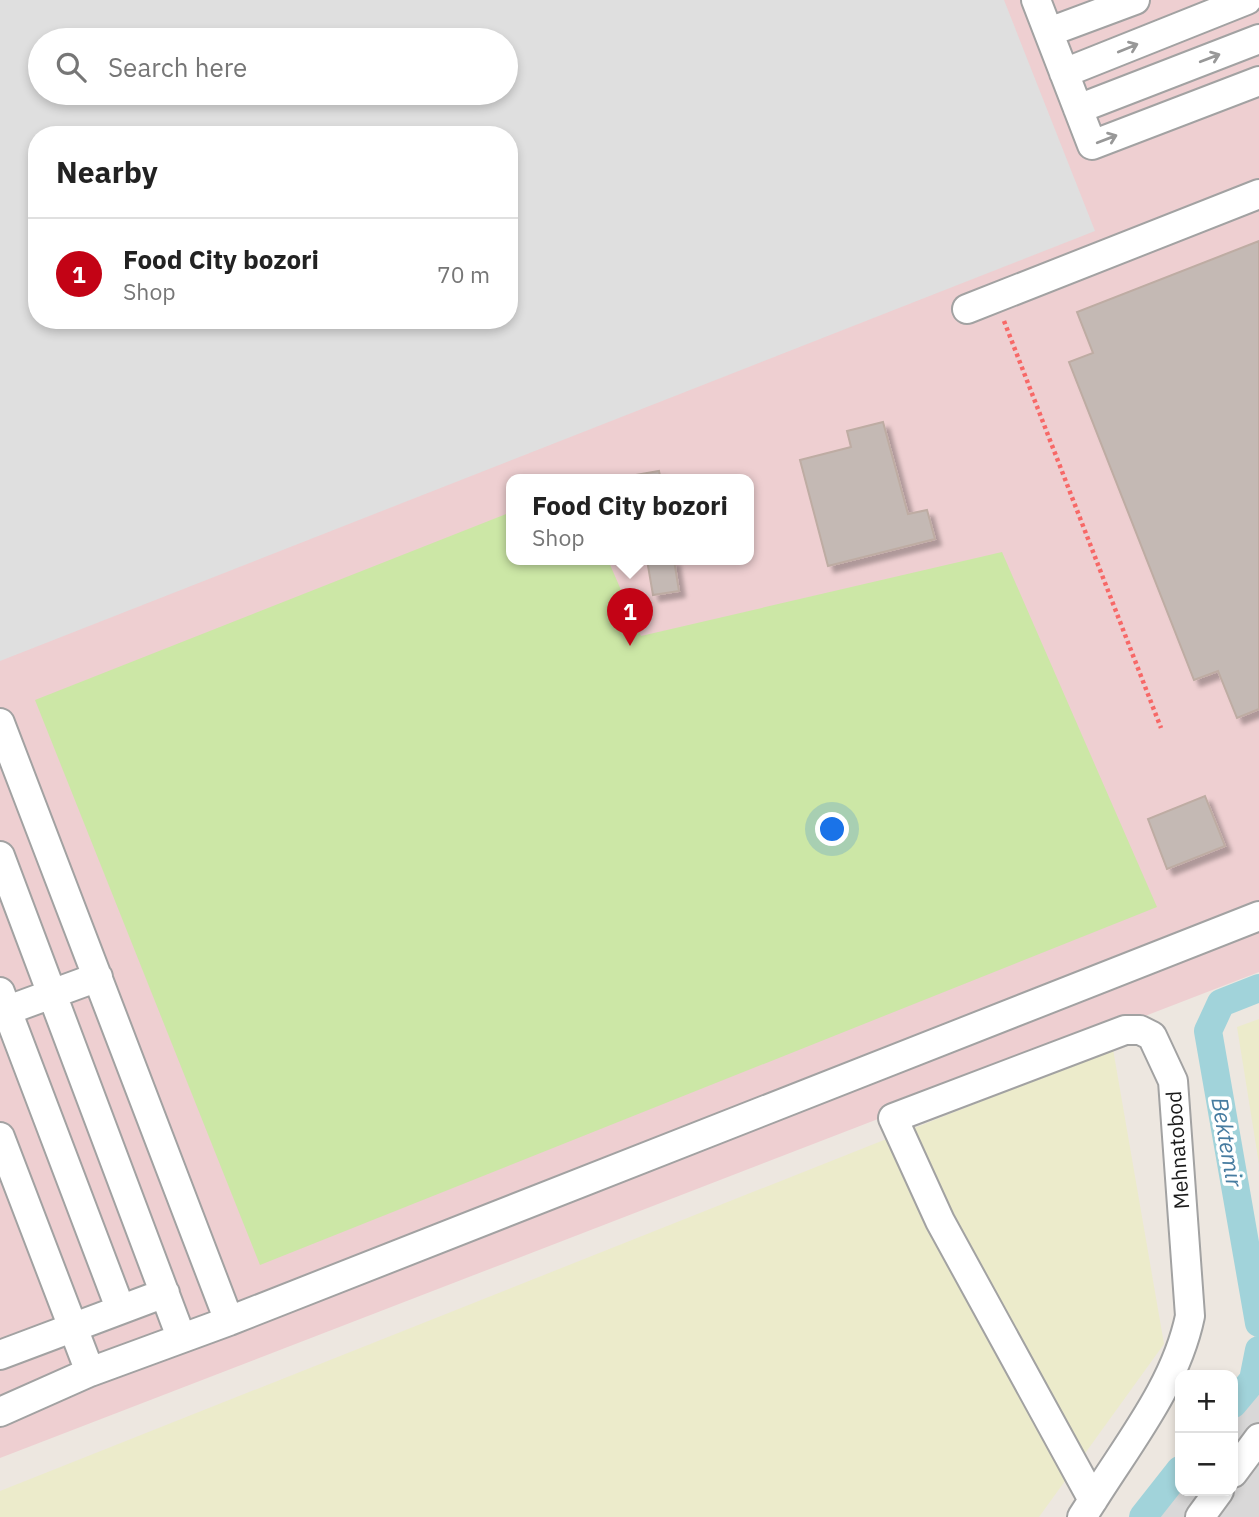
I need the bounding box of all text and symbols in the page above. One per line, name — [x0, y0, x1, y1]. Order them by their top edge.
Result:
search box — [28, 28, 518, 105]
one-way arrow — [1116, 40, 1138, 53]
icon: search — [52, 48, 90, 86]
text: Search here — [108, 50, 247, 84]
one-way arrow — [1199, 50, 1220, 63]
one-way arrow — [1095, 132, 1117, 144]
text: Nearby — [56, 152, 158, 191]
text: Food City bozori — [123, 242, 319, 276]
text: 1 — [72, 259, 86, 289]
text: 70 m — [437, 259, 490, 289]
text: Shop — [123, 276, 176, 306]
popup — [506, 474, 754, 565]
text: Food City bozori — [532, 488, 728, 522]
text: Shop — [532, 522, 585, 552]
pin: 1 — [607, 588, 653, 646]
your location — [815, 812, 849, 846]
street label: Mehnatobod — [1159, 1090, 1195, 1210]
water label: Bektemir — [1205, 1095, 1251, 1190]
map controls — [1175, 1370, 1238, 1496]
button: + — [1175, 1370, 1238, 1433]
button: − — [1175, 1433, 1238, 1496]

